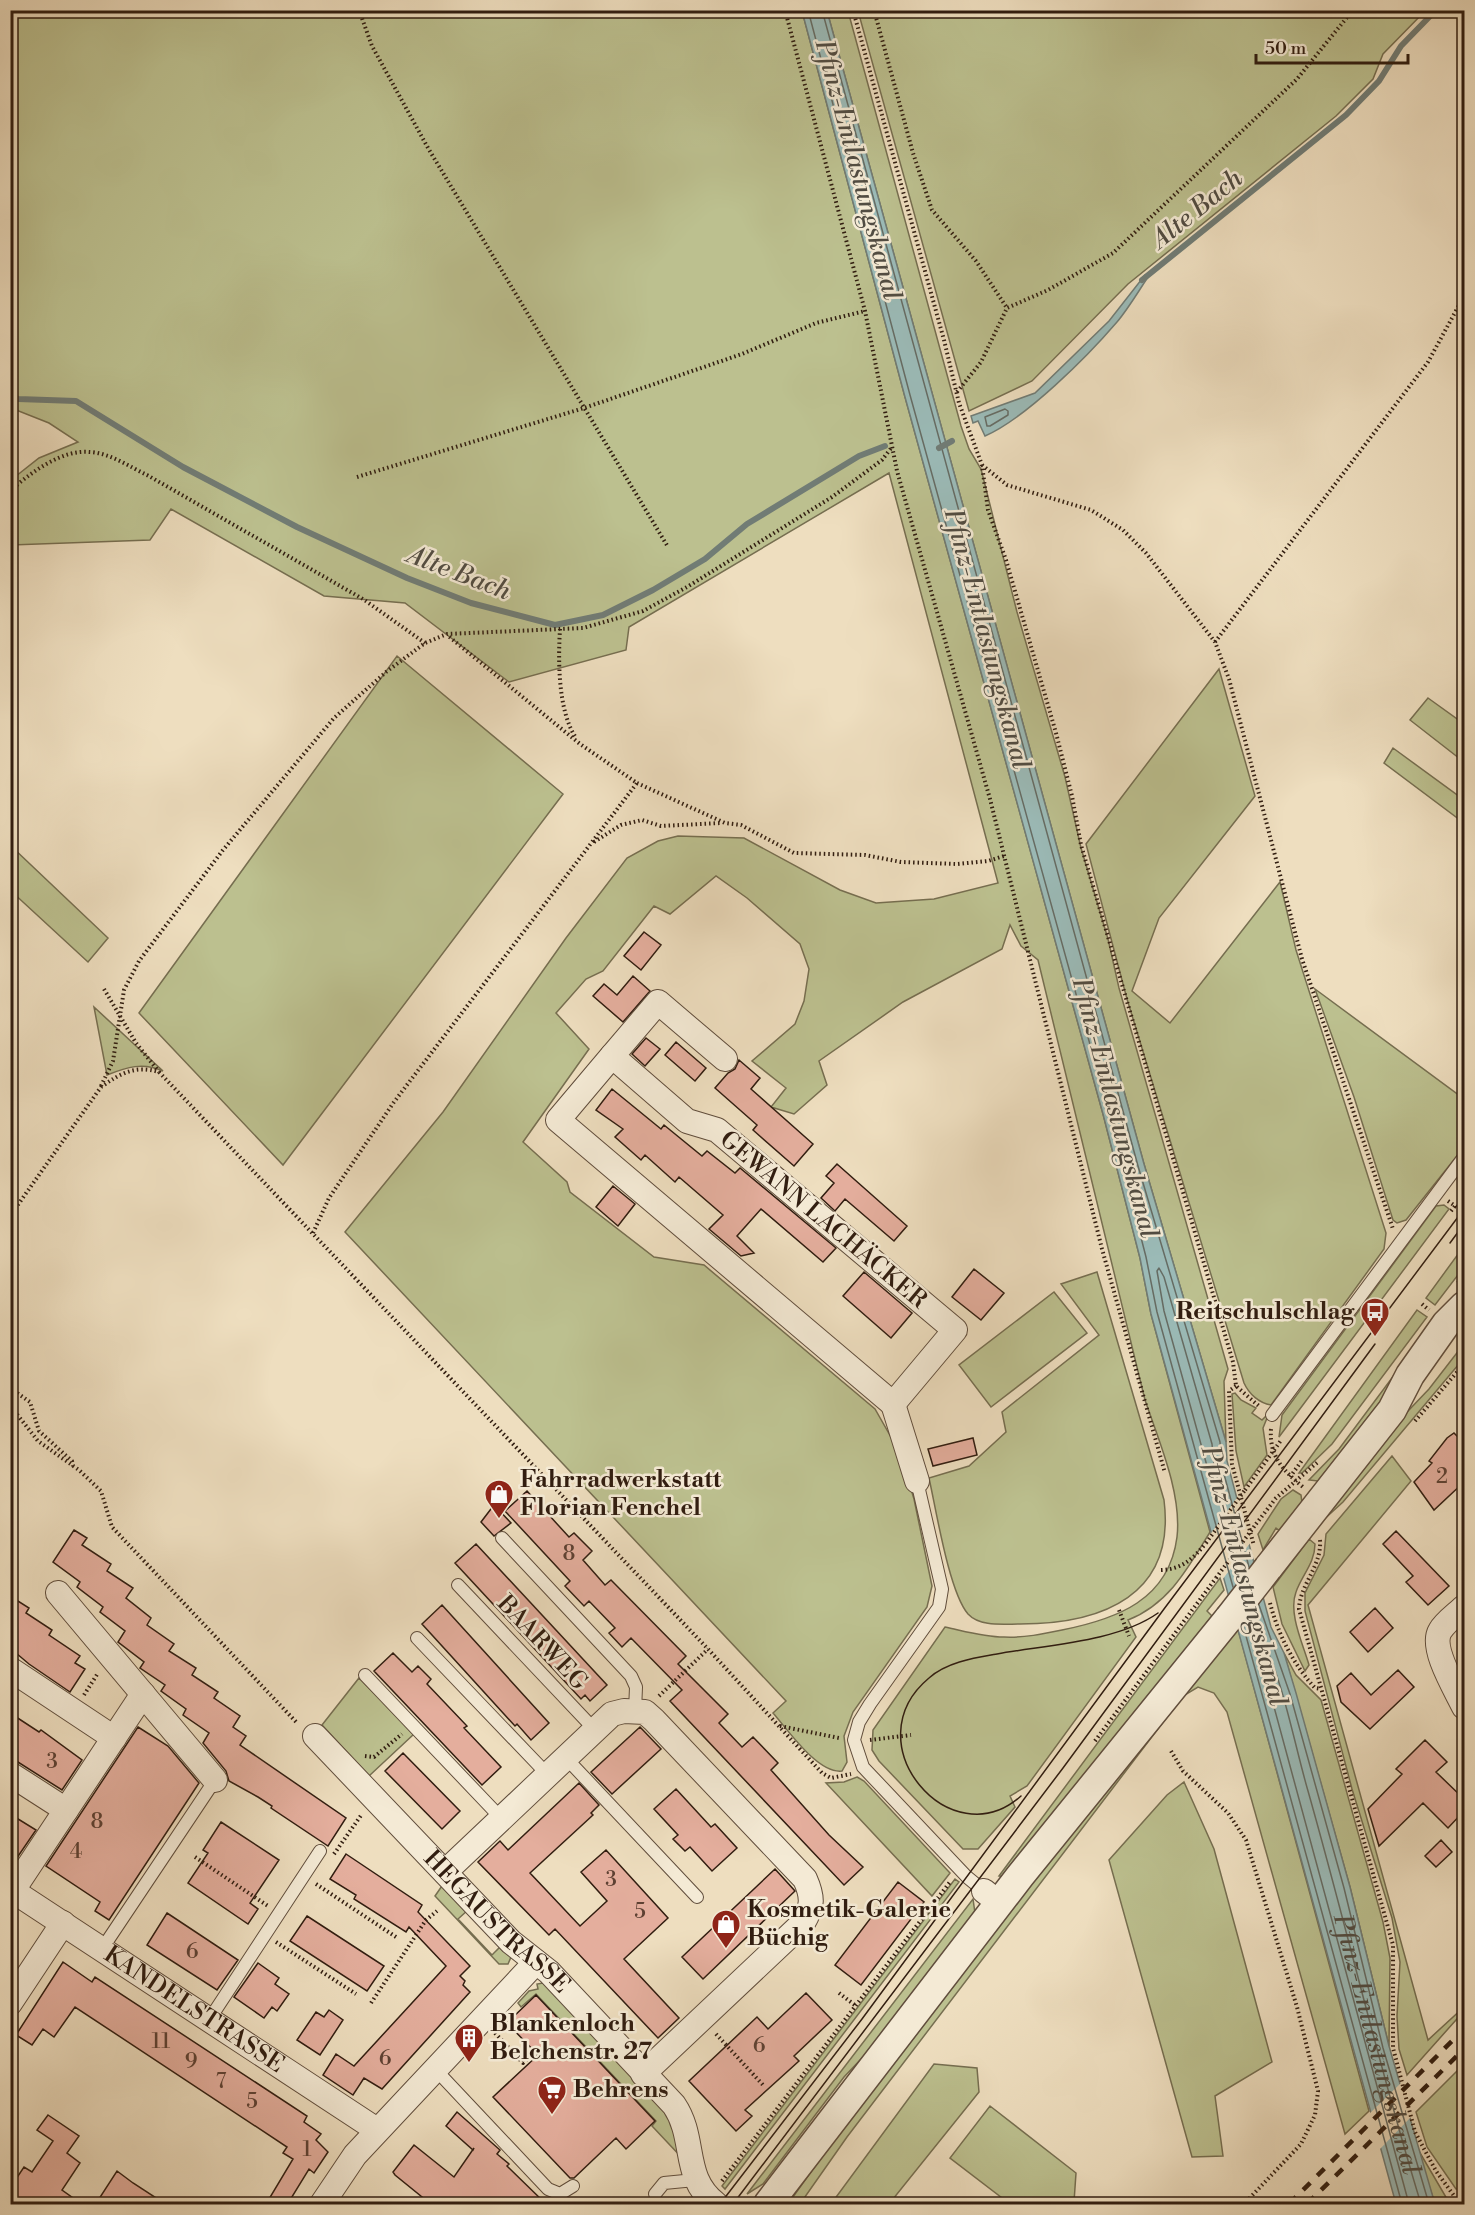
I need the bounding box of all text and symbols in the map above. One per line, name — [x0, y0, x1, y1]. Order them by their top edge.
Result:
scale bar — [1256, 27, 1408, 65]
water label: Pfinz-Entlastungskanal — [808, 35, 908, 304]
text: 50 m — [1265, 37, 1307, 60]
water label: Alte Bach — [1143, 162, 1249, 257]
water label: Pfinz-Entlastungskanal — [937, 504, 1037, 773]
water label: Alte Bach — [400, 538, 516, 607]
water label: Pfinz-Entlastungskanal — [1065, 973, 1165, 1242]
street label: GEWANN LACHÄCKER — [713, 1124, 934, 1316]
bus stop icon: Reitschulschlag — [1359, 1296, 1391, 1338]
place label: Reitschulschlag — [1176, 1297, 1355, 1327]
water label: Pfinz-Entlastungskanal — [1194, 1441, 1294, 1710]
house number: 2 — [1436, 1464, 1448, 1490]
place label: Fahrradwerkstatt Florian Fenchel — [520, 1465, 722, 1523]
shop icon: Fahrradwerkstatt Florian Fenchel — [483, 1478, 515, 1520]
house number: 8 — [563, 1541, 575, 1567]
street label: BAARWEG — [490, 1588, 594, 1697]
house number: 3 — [46, 1749, 58, 1775]
house number: 8 — [91, 1809, 103, 1835]
house number: 4 — [70, 1839, 82, 1865]
street label: HEGAUSTRASSE — [417, 1844, 576, 1999]
house number: 3 — [605, 1867, 617, 1893]
place label: Kosmetik-Galerie Büchig — [747, 1895, 951, 1953]
house number: 5 — [634, 1899, 646, 1925]
shop icon: Kosmetik-Galerie Büchig — [710, 1908, 742, 1950]
water label: Pfinz-Entlastungskanal — [1326, 1910, 1427, 2179]
house number: 6 — [186, 1939, 199, 1965]
street label: KANDELSTRASSE — [98, 1940, 290, 2080]
place label: Blankenloch Belchenstr. 27 — [490, 2009, 652, 2067]
building icon: Blankenloch Belchenstr. 27 — [453, 2022, 485, 2064]
house number: 11 — [152, 2029, 170, 2055]
house number: 6 — [753, 2033, 766, 2059]
house number: 6 — [379, 2046, 392, 2072]
house number: 9 — [185, 2049, 197, 2075]
house number: 7 — [216, 2069, 227, 2095]
supermarket icon: Behrens — [536, 2074, 568, 2116]
place label: Behrens — [573, 2075, 669, 2105]
house number: 5 — [246, 2089, 258, 2115]
house number: 1 — [302, 2137, 312, 2163]

